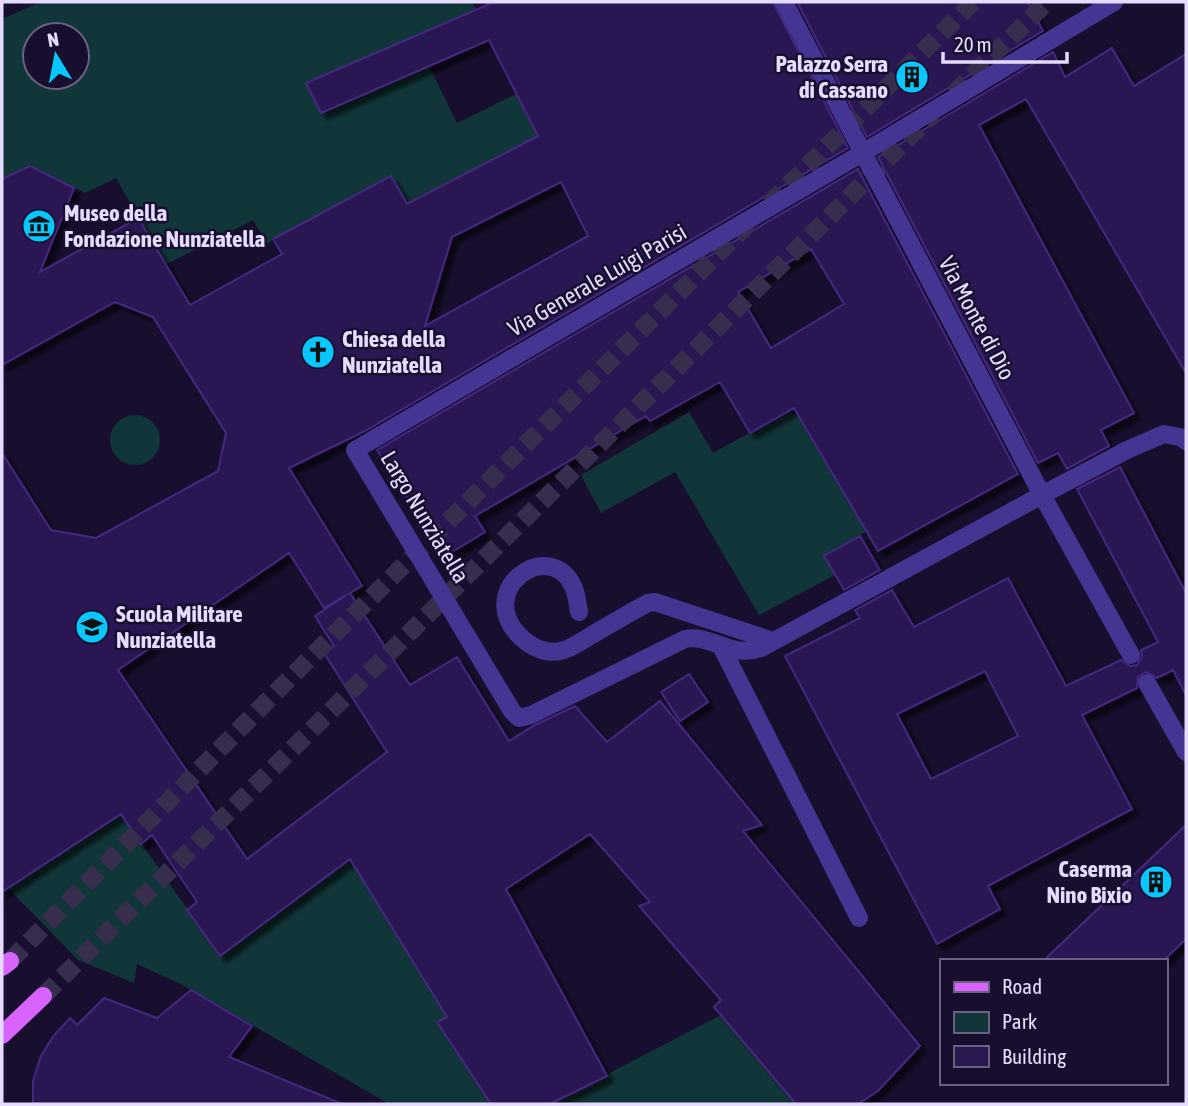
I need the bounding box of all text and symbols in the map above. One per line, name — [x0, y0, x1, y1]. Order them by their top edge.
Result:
north arrow — [21, 21, 91, 91]
scale bar — [943, 21, 1067, 65]
text: N — [46, 27, 60, 51]
text: 20 m — [954, 32, 992, 56]
place label: Palazzo Serra di Cassano — [776, 51, 888, 103]
building icon: Palazzo Serra di Cassano — [893, 58, 931, 96]
place label: Museo della Fondazione Nunziatella — [64, 200, 266, 252]
museum icon: Museo della Fondazione Nunziatella — [20, 207, 58, 245]
street label: Via Generale Luigi Parisi — [503, 218, 691, 342]
street label: Via Monte di Dio — [934, 252, 1020, 384]
place label: Chiesa della Nunziatella — [342, 326, 446, 378]
church icon: Chiesa della Nunziatella — [299, 333, 337, 371]
street label: Largo Nunziatella — [376, 446, 474, 588]
place label: Scuola Militare Nunziatella — [116, 601, 243, 653]
school or university icon: Scuola Militare Nunziatella — [73, 608, 111, 646]
place label: Caserma Nino Bixio — [1046, 856, 1132, 908]
building icon: Caserma Nino Bixio — [1137, 863, 1175, 901]
legend — [940, 959, 1167, 1085]
text: Road — [1002, 974, 1042, 998]
text: Park — [1002, 1009, 1037, 1033]
text: Building — [1002, 1044, 1066, 1068]

